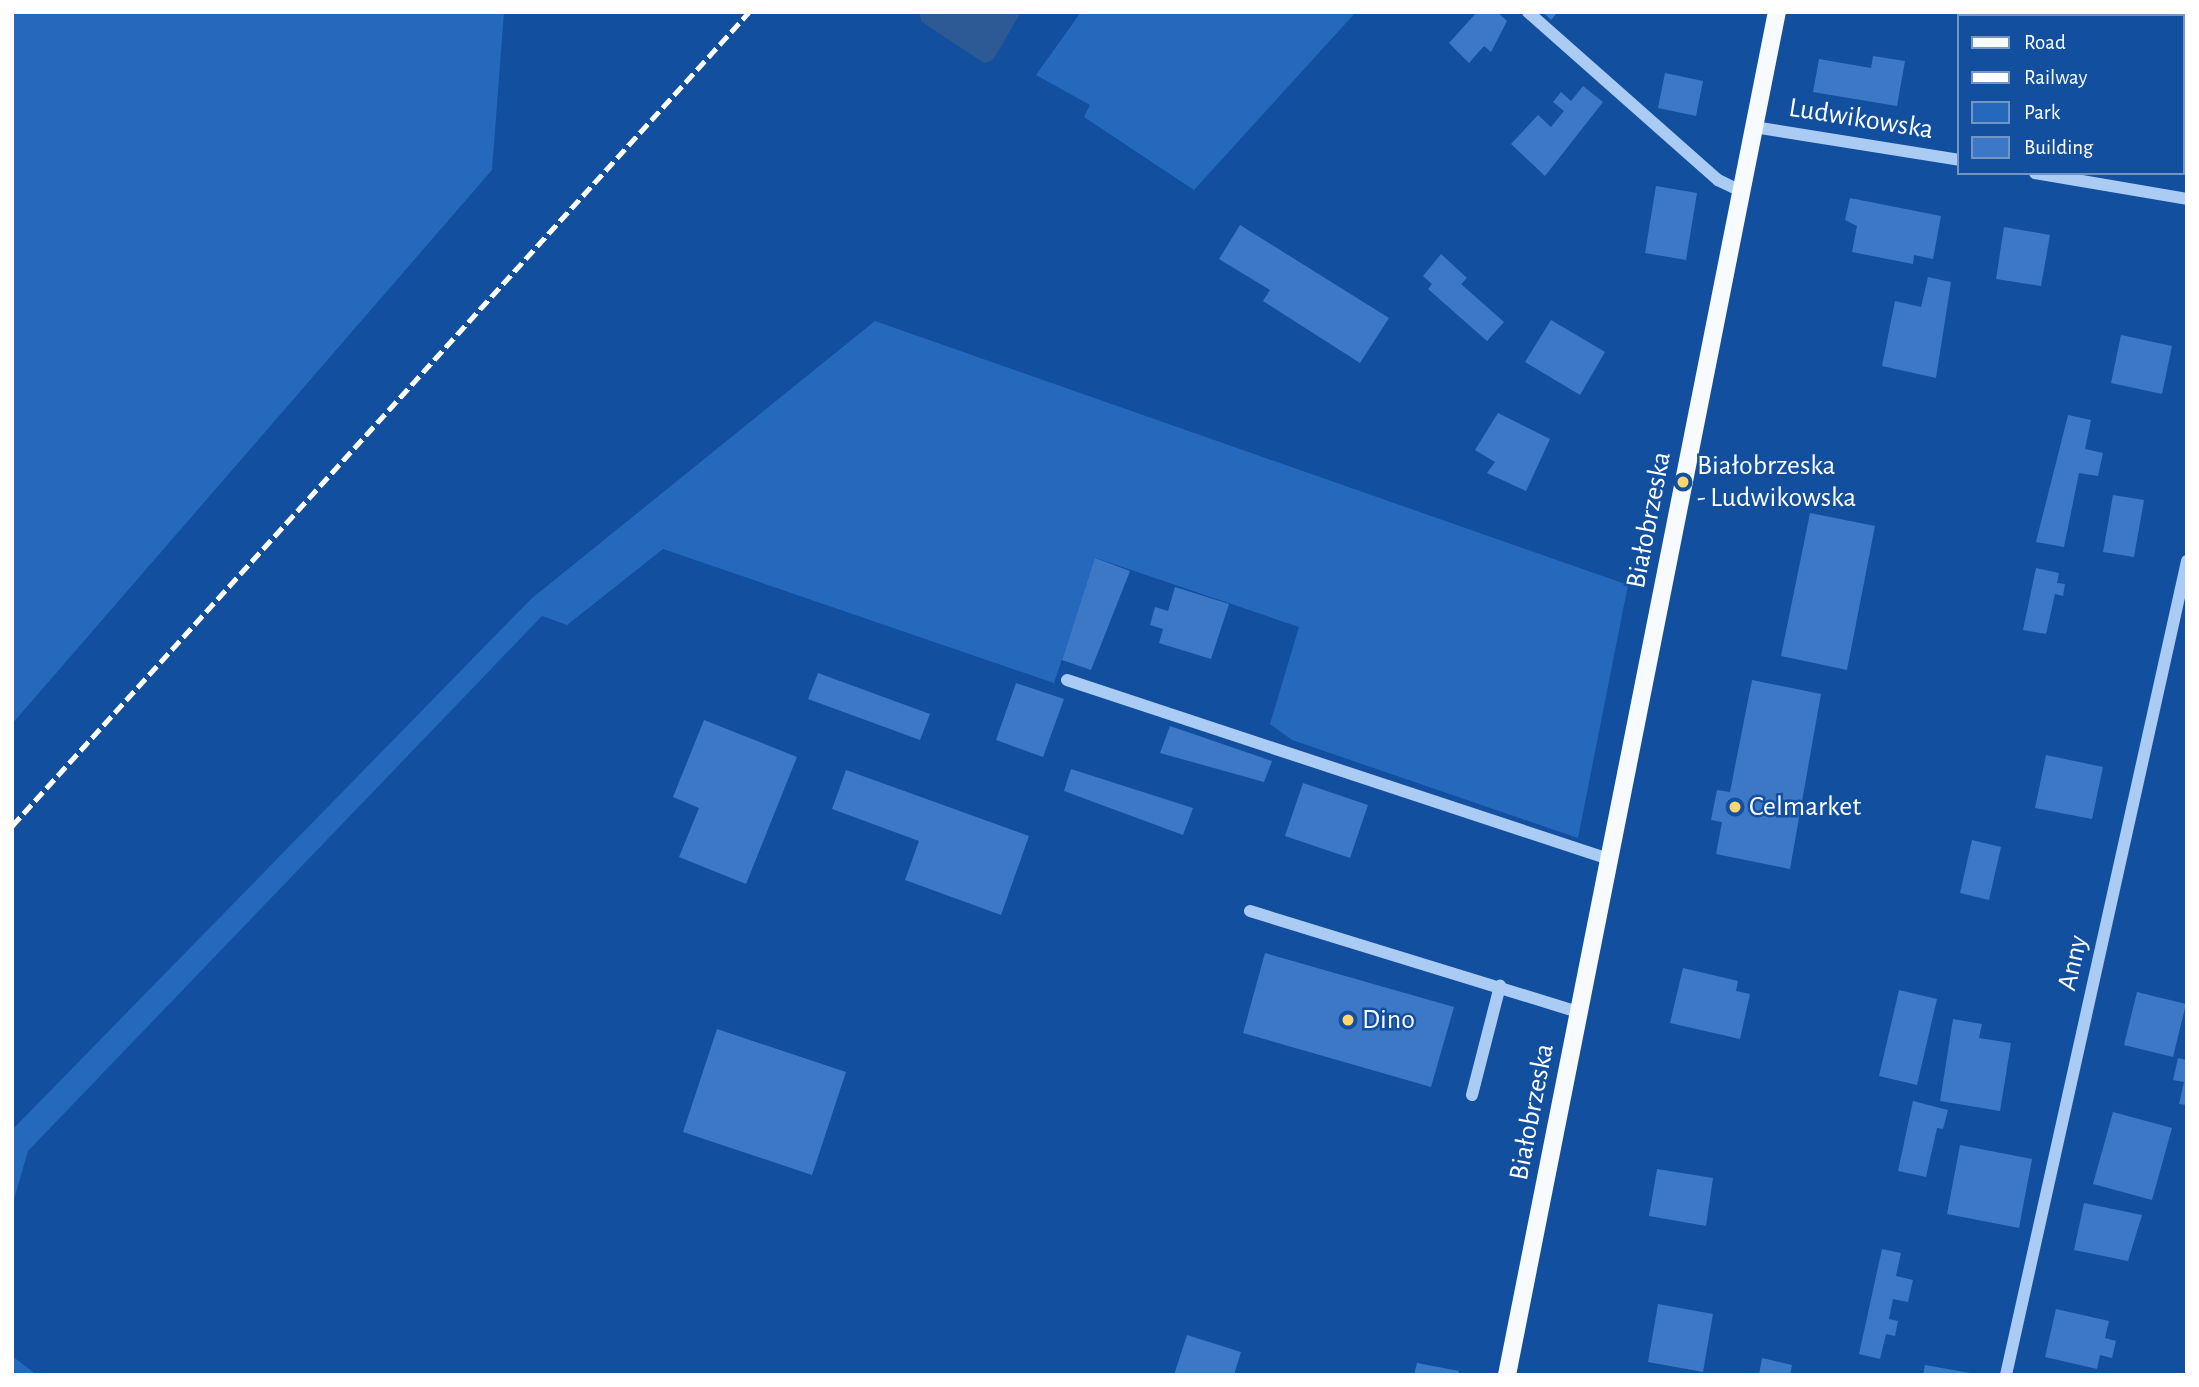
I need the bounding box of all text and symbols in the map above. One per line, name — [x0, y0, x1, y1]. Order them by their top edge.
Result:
legend — [1958, 14, 2185, 175]
text: Road — [2024, 32, 2066, 53]
text: Railway — [2024, 67, 2087, 88]
street label: Ludwikowska — [1786, 91, 1936, 147]
text: Park — [2024, 102, 2060, 123]
text: Building — [2024, 137, 2093, 158]
street label: Białobrzeska — [1619, 449, 1679, 591]
place label: Białobrzeska - Ludwikowska — [1697, 449, 1856, 515]
marker: Białobrzeska - Ludwikowska — [1675, 474, 1691, 490]
place label: Celmarket — [1749, 790, 1861, 824]
marker: Celmarket — [1727, 799, 1743, 815]
street label: Anny — [2050, 932, 2096, 994]
place label: Dino — [1362, 1003, 1415, 1037]
marker: Dino — [1340, 1012, 1356, 1028]
street label: Białobrzeska — [1502, 1041, 1562, 1183]

